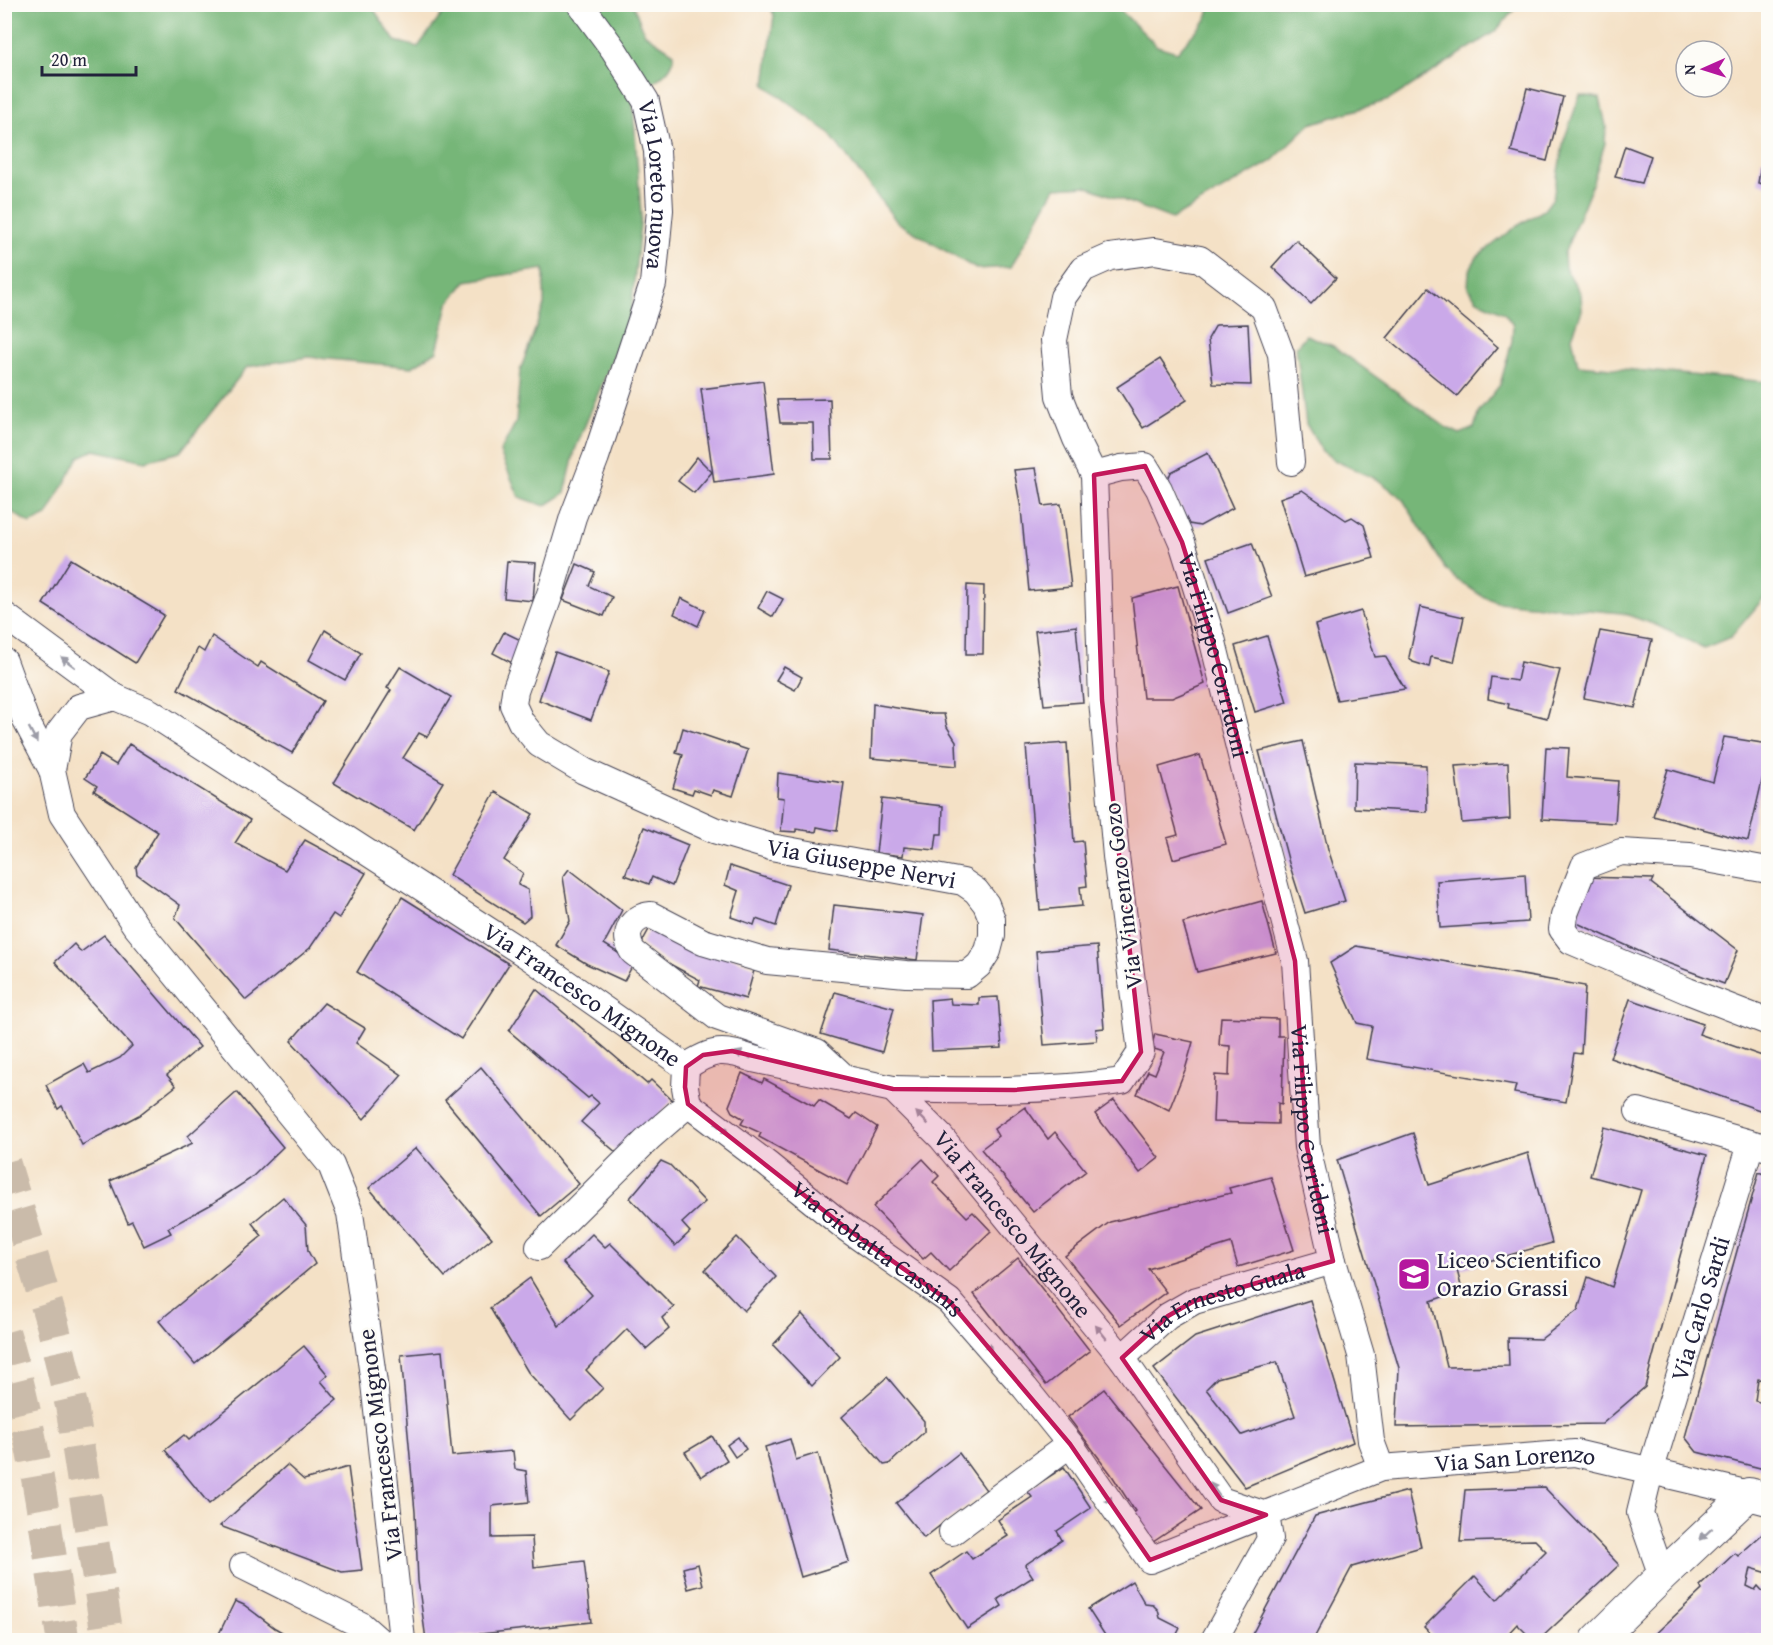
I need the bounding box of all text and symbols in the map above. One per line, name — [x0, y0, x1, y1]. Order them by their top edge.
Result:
scale bar — [42, 39, 136, 77]
north arrow — [1674, 39, 1734, 99]
text: 20 m — [51, 46, 87, 73]
text: N — [1677, 64, 1701, 76]
street label: Via Loreto nuova — [629, 96, 678, 272]
street label: Via Filippo Corridoni — [1169, 548, 1259, 762]
one-way arrow — [60, 656, 76, 668]
one-way arrow — [28, 727, 38, 744]
street label: Via Vincenzo Gozo — [1094, 801, 1151, 991]
street label: Via Giuseppe Nervi — [764, 829, 959, 897]
street label: Via Francesco Mignone — [476, 914, 688, 1075]
street label: Via Filippo Corridoni — [1282, 1023, 1344, 1238]
one-way arrow — [734, 1050, 752, 1060]
one-way arrow — [915, 1111, 930, 1125]
street label: Via Francesco Mignone — [925, 1122, 1100, 1325]
one-way arrow — [713, 1123, 729, 1135]
street label: Via Giobatta Cassinis — [783, 1172, 973, 1325]
street label: Via Carlo Sardi — [1661, 1231, 1739, 1385]
place label: Liceo Scientifico Orazio Grassi — [1437, 1242, 1601, 1305]
street label: Via Ernesto Guala — [1131, 1252, 1310, 1351]
school or university icon: Liceo Scientifico Orazio Grassi — [1396, 1256, 1432, 1292]
one-way arrow — [1095, 1325, 1108, 1340]
street label: Via Francesco Mignone — [348, 1327, 411, 1563]
one-way arrow — [979, 1336, 992, 1351]
street label: Via San Lorenzo — [1433, 1435, 1600, 1481]
one-way arrow — [1209, 1483, 1221, 1499]
one-way arrow — [1101, 1489, 1112, 1505]
one-way arrow — [1699, 1527, 1713, 1541]

